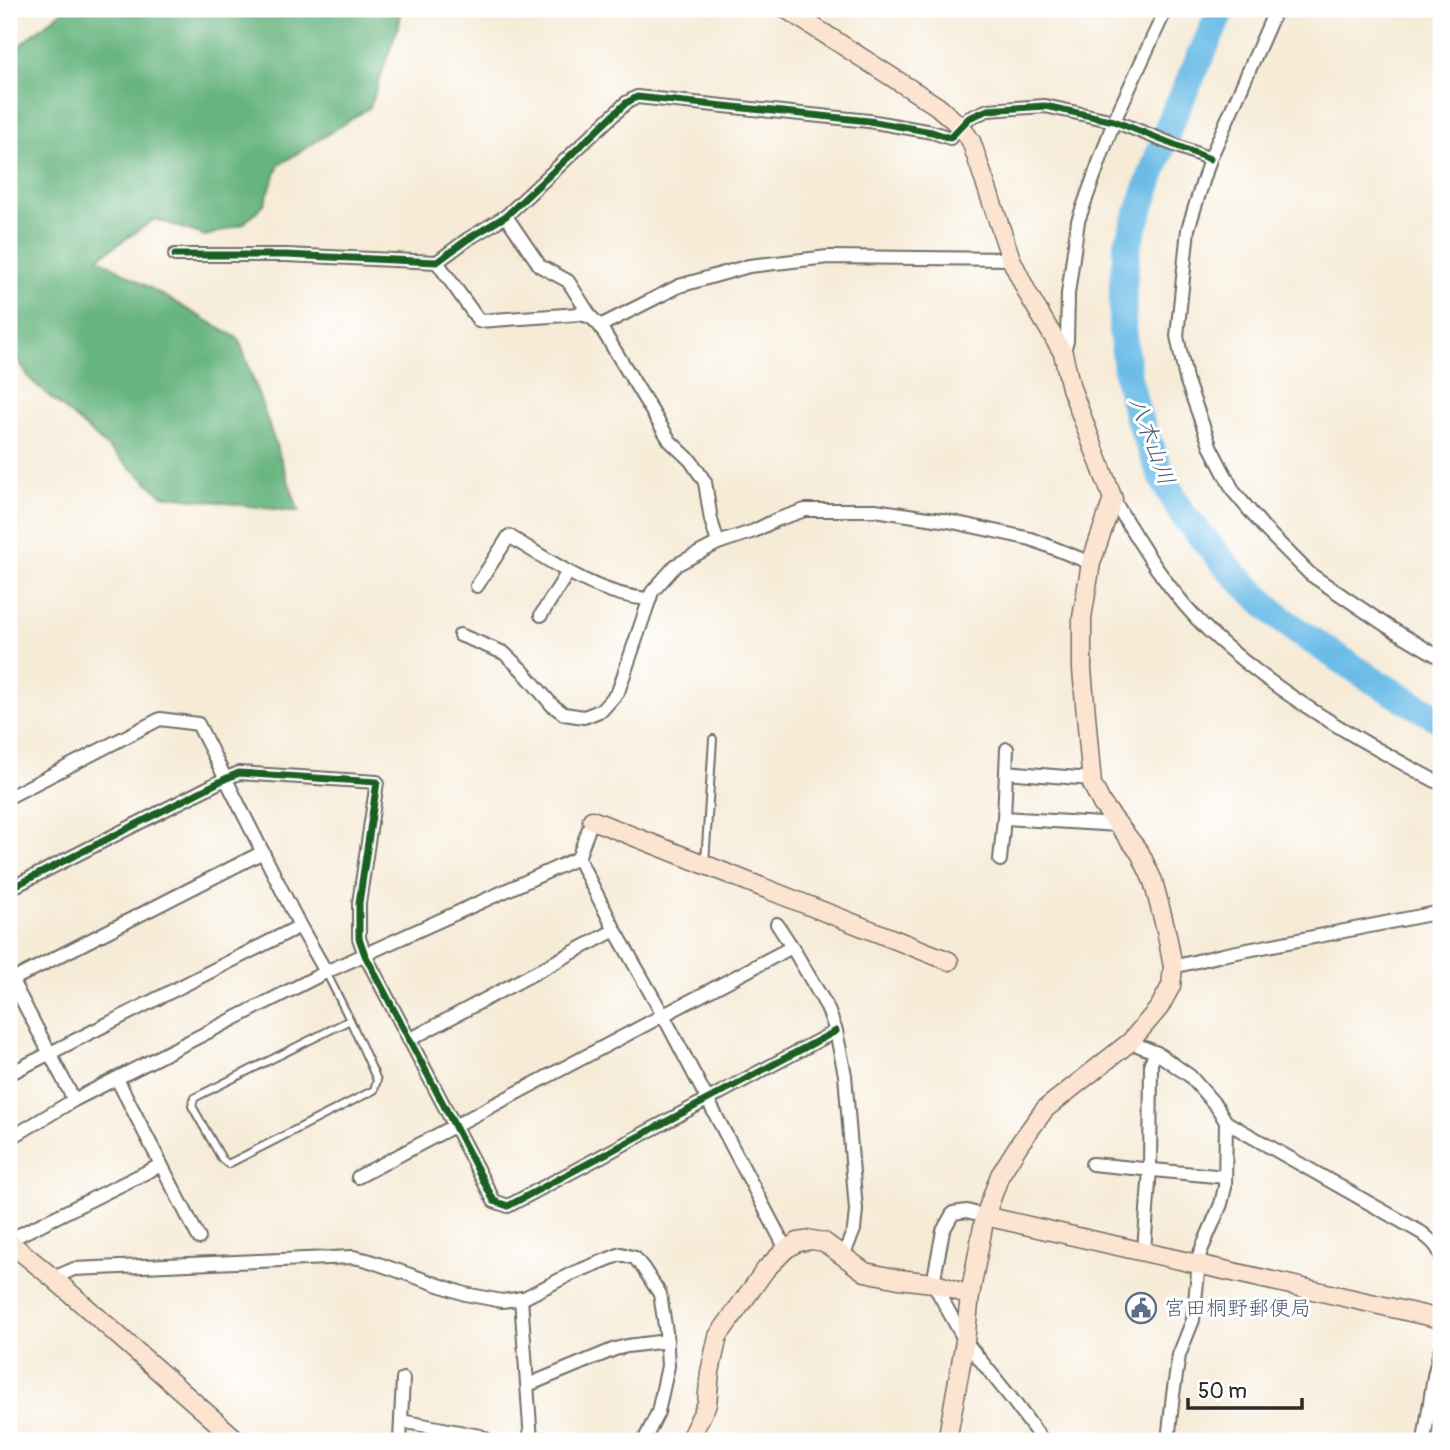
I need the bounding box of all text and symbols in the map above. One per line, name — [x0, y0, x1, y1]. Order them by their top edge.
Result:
water label: 八木山川 — [1123, 393, 1181, 489]
public building icon: 宮田桐野郵便局 — [1124, 1291, 1158, 1325]
place label: 宮田桐野郵便局 — [1164, 1295, 1311, 1322]
scale bar — [1188, 1366, 1301, 1410]
text: 50 m — [1198, 1378, 1247, 1405]

